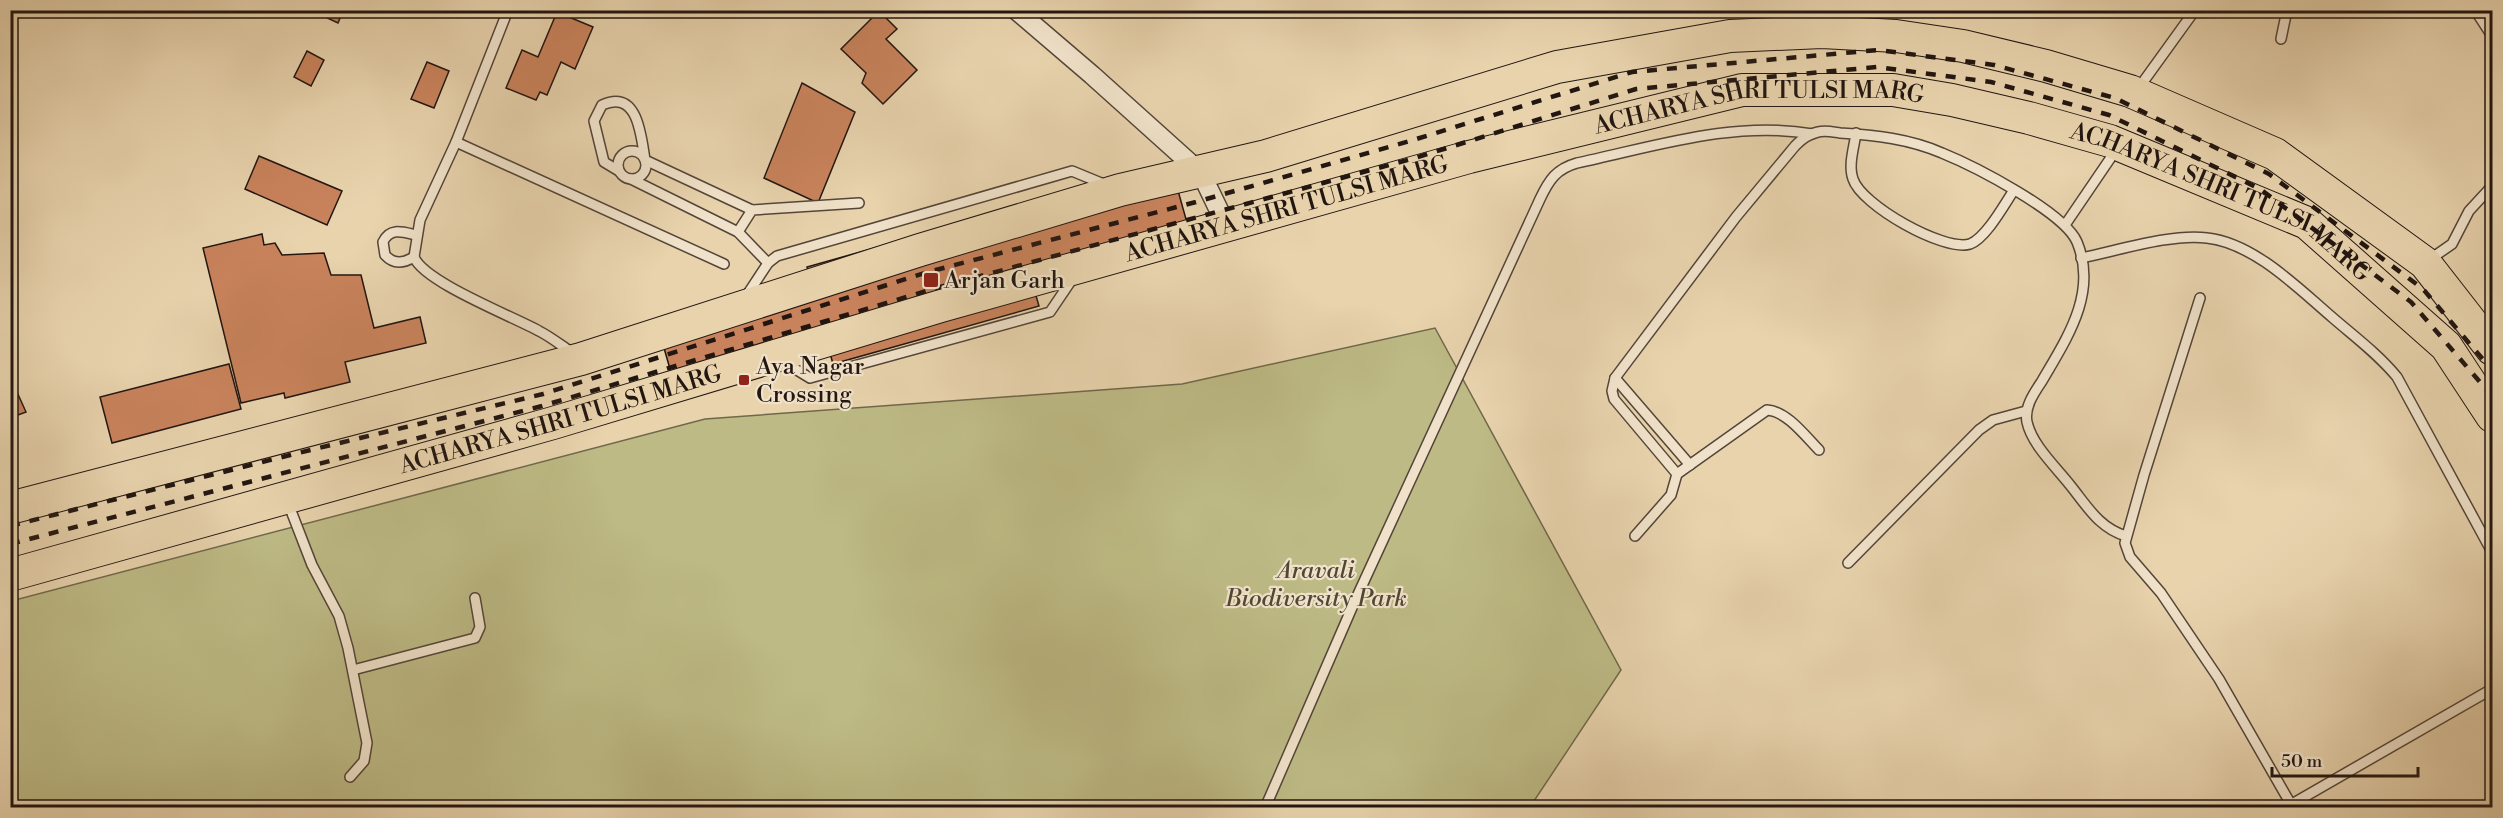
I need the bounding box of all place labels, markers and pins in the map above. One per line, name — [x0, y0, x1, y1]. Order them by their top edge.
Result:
place label: Arjan Garh — [943, 266, 1065, 296]
marker: Arjan Garh — [922, 271, 940, 289]
place label: Aya Nagar Crossing — [755, 352, 864, 410]
marker: Aya Nagar Crossing — [737, 373, 751, 387]

